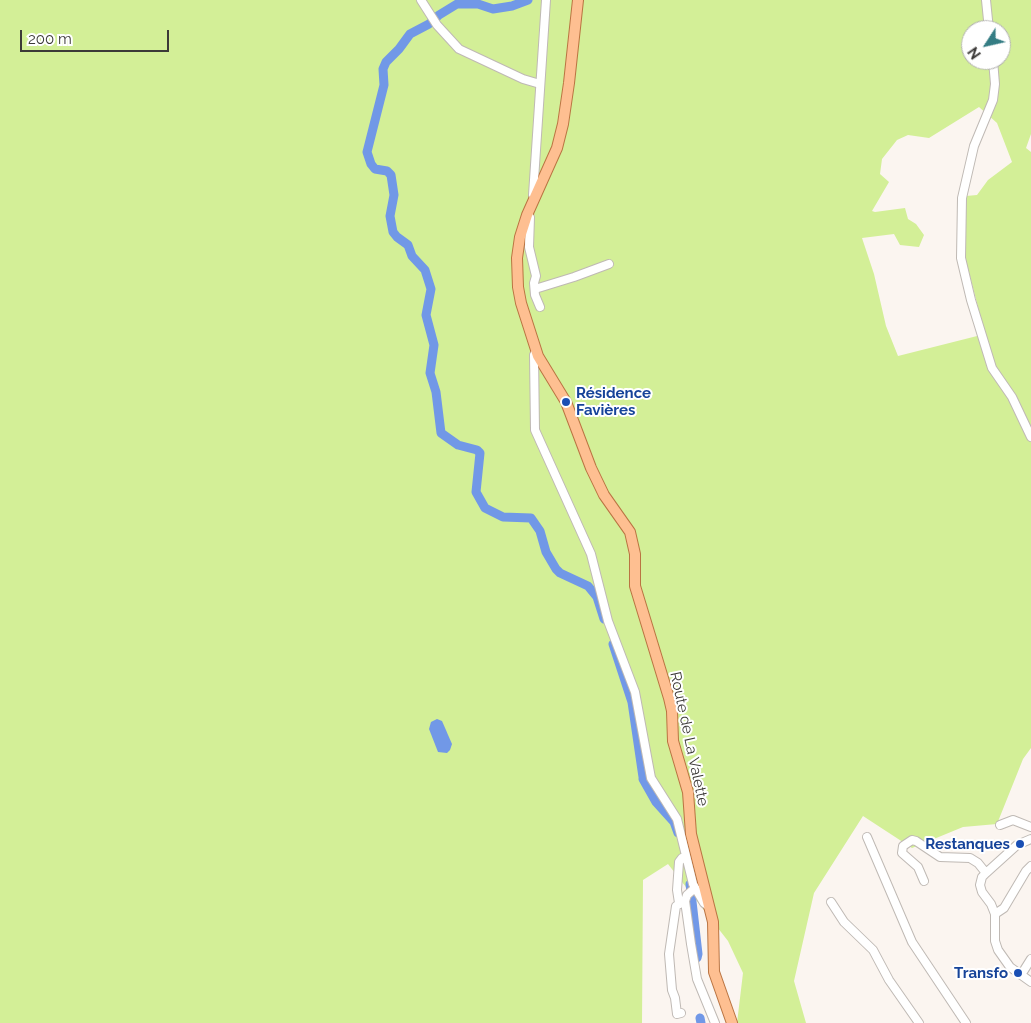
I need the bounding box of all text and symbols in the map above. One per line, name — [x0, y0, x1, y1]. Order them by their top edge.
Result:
scale bar — [22, 20, 171, 52]
north arrow — [961, 20, 1011, 70]
text: 200 m — [28, 30, 72, 48]
text: N — [965, 44, 984, 62]
place label: Résidence Favières — [576, 384, 651, 419]
marker: Résidence Favières — [560, 396, 572, 408]
street label: Route de La Valette — [666, 670, 712, 808]
place label: Restanques — [925, 835, 1010, 853]
marker: Restanques — [1014, 838, 1026, 850]
place label: Transfo — [954, 964, 1008, 982]
marker: Transfo — [1012, 967, 1024, 979]

